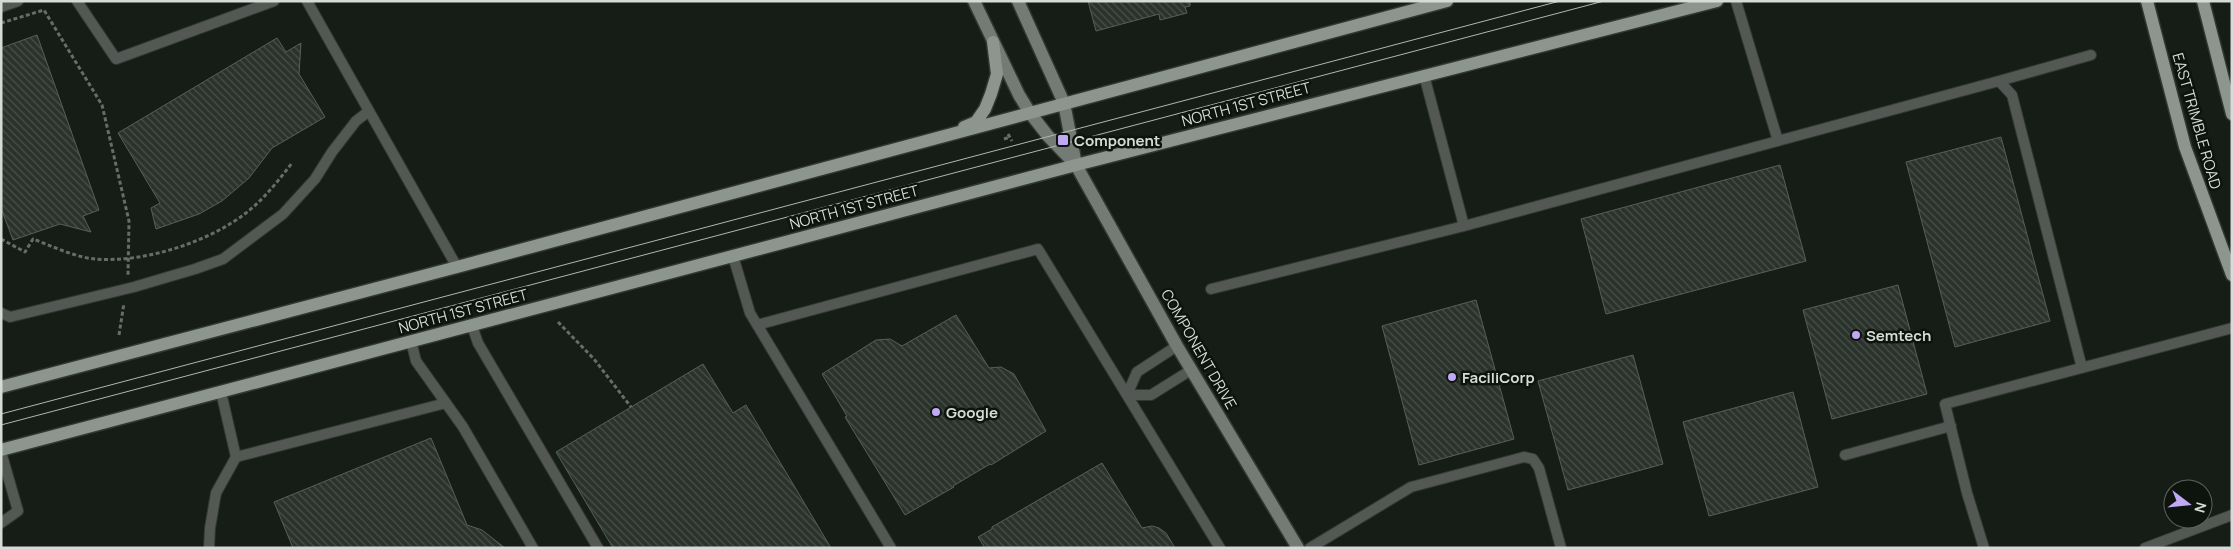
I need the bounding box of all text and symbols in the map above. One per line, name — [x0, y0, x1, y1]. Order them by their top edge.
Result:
street label: EAST TRIMBLE ROAD — [2167, 50, 2227, 192]
street label: NORTH 1ST STREET — [1179, 77, 1313, 131]
place label: Component — [1074, 130, 1160, 151]
marker: Component — [1056, 133, 1070, 147]
street label: NORTH 1ST STREET — [787, 180, 921, 234]
street label: NORTH 1ST STREET — [396, 284, 530, 338]
street label: COMPONENT DRIVE — [1156, 285, 1242, 413]
place label: Semtech — [1866, 325, 1931, 346]
marker: Semtech — [1850, 329, 1862, 341]
place label: FaciliCorp — [1462, 367, 1535, 388]
marker: FaciliCorp — [1446, 371, 1458, 383]
place label: Google — [946, 402, 998, 423]
marker: Google — [930, 406, 942, 418]
north arrow — [2163, 479, 2213, 529]
text: N — [2190, 500, 2211, 515]

